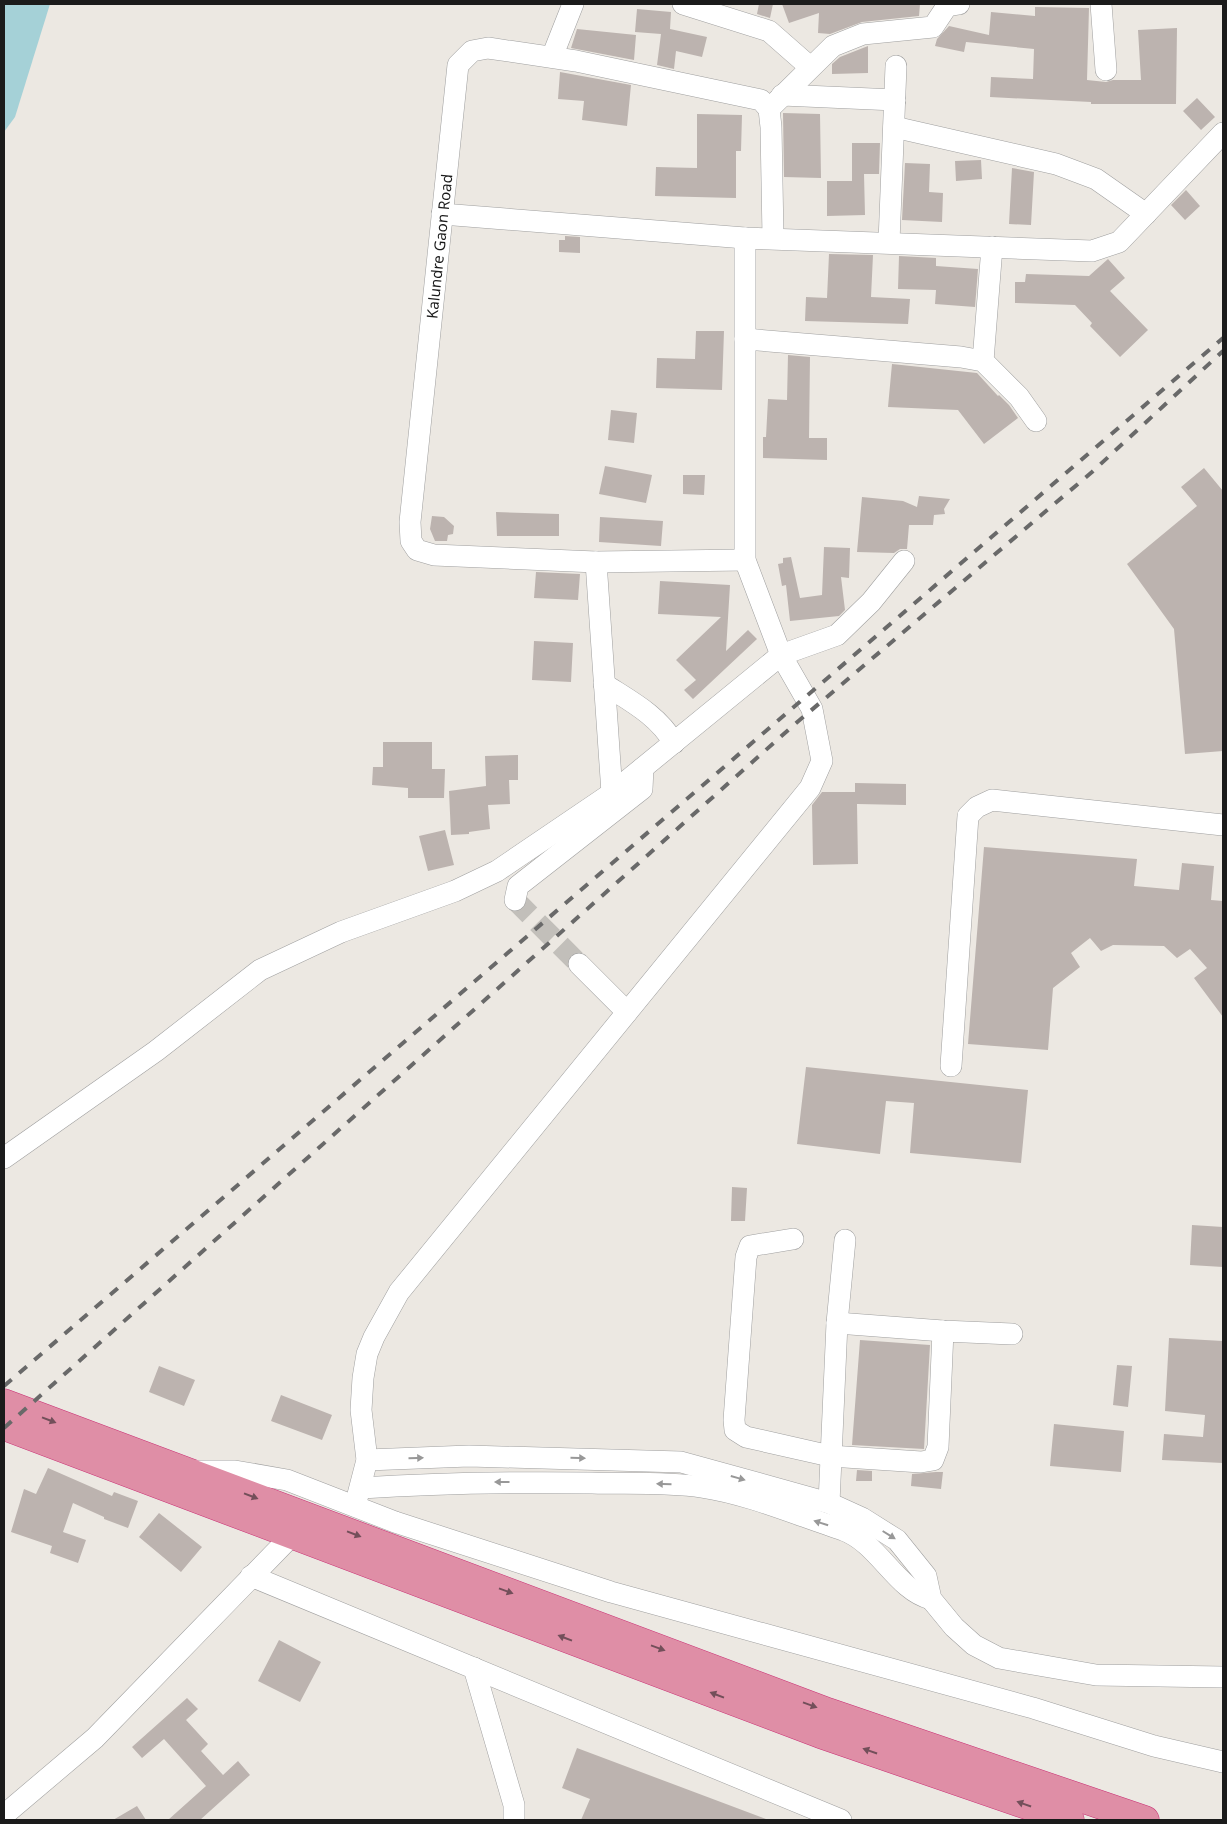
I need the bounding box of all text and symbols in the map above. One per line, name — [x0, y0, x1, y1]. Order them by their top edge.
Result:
street label: Kalundre Gaon Road — [421, 173, 457, 320]
one-way arrow — [42, 1417, 57, 1425]
one-way arrow — [408, 1453, 424, 1461]
one-way arrow — [570, 1454, 586, 1462]
one-way arrow — [731, 1474, 746, 1482]
one-way arrow — [494, 1478, 510, 1486]
one-way arrow — [656, 1480, 672, 1488]
one-way arrow — [244, 1492, 259, 1500]
one-way arrow — [813, 1519, 828, 1527]
one-way arrow — [883, 1530, 896, 1540]
one-way arrow — [347, 1531, 361, 1539]
one-way arrow — [499, 1587, 514, 1595]
one-way arrow — [557, 1634, 572, 1642]
one-way arrow — [651, 1644, 666, 1652]
one-way arrow — [710, 1691, 725, 1698]
one-way arrow — [803, 1702, 818, 1709]
one-way arrow — [862, 1747, 877, 1755]
one-way arrow — [1016, 1800, 1031, 1807]

